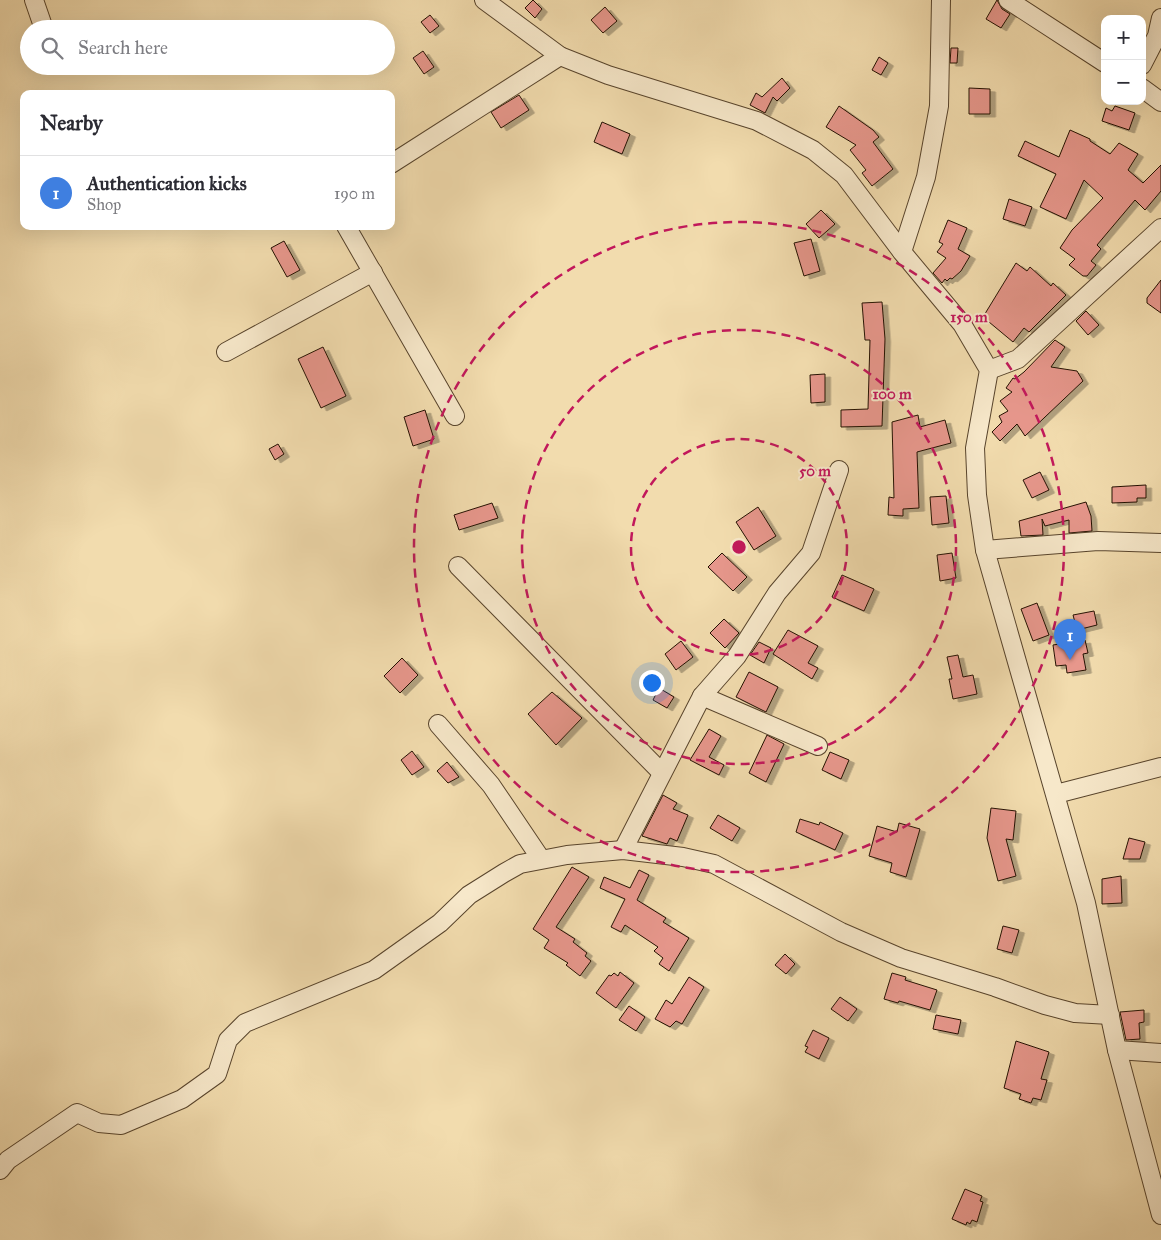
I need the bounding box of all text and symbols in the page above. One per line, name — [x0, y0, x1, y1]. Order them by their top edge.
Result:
map controls — [1101, 15, 1146, 105]
button: + — [1101, 15, 1146, 60]
search box — [20, 20, 395, 75]
icon: search — [38, 34, 66, 62]
text: Search here — [78, 36, 168, 59]
button: − — [1101, 60, 1146, 105]
text: Nearby — [40, 110, 103, 136]
text: Authentication kicks — [87, 172, 247, 195]
text: 1 — [53, 184, 59, 203]
text: 190 m — [334, 184, 375, 203]
text: Shop — [87, 195, 121, 214]
text: 150 m — [950, 308, 988, 326]
text: 100 m — [872, 385, 912, 403]
text: 50 m — [799, 462, 831, 480]
centre of rings — [730, 538, 748, 556]
pin: 1 — [1054, 619, 1086, 660]
your location — [639, 670, 665, 696]

